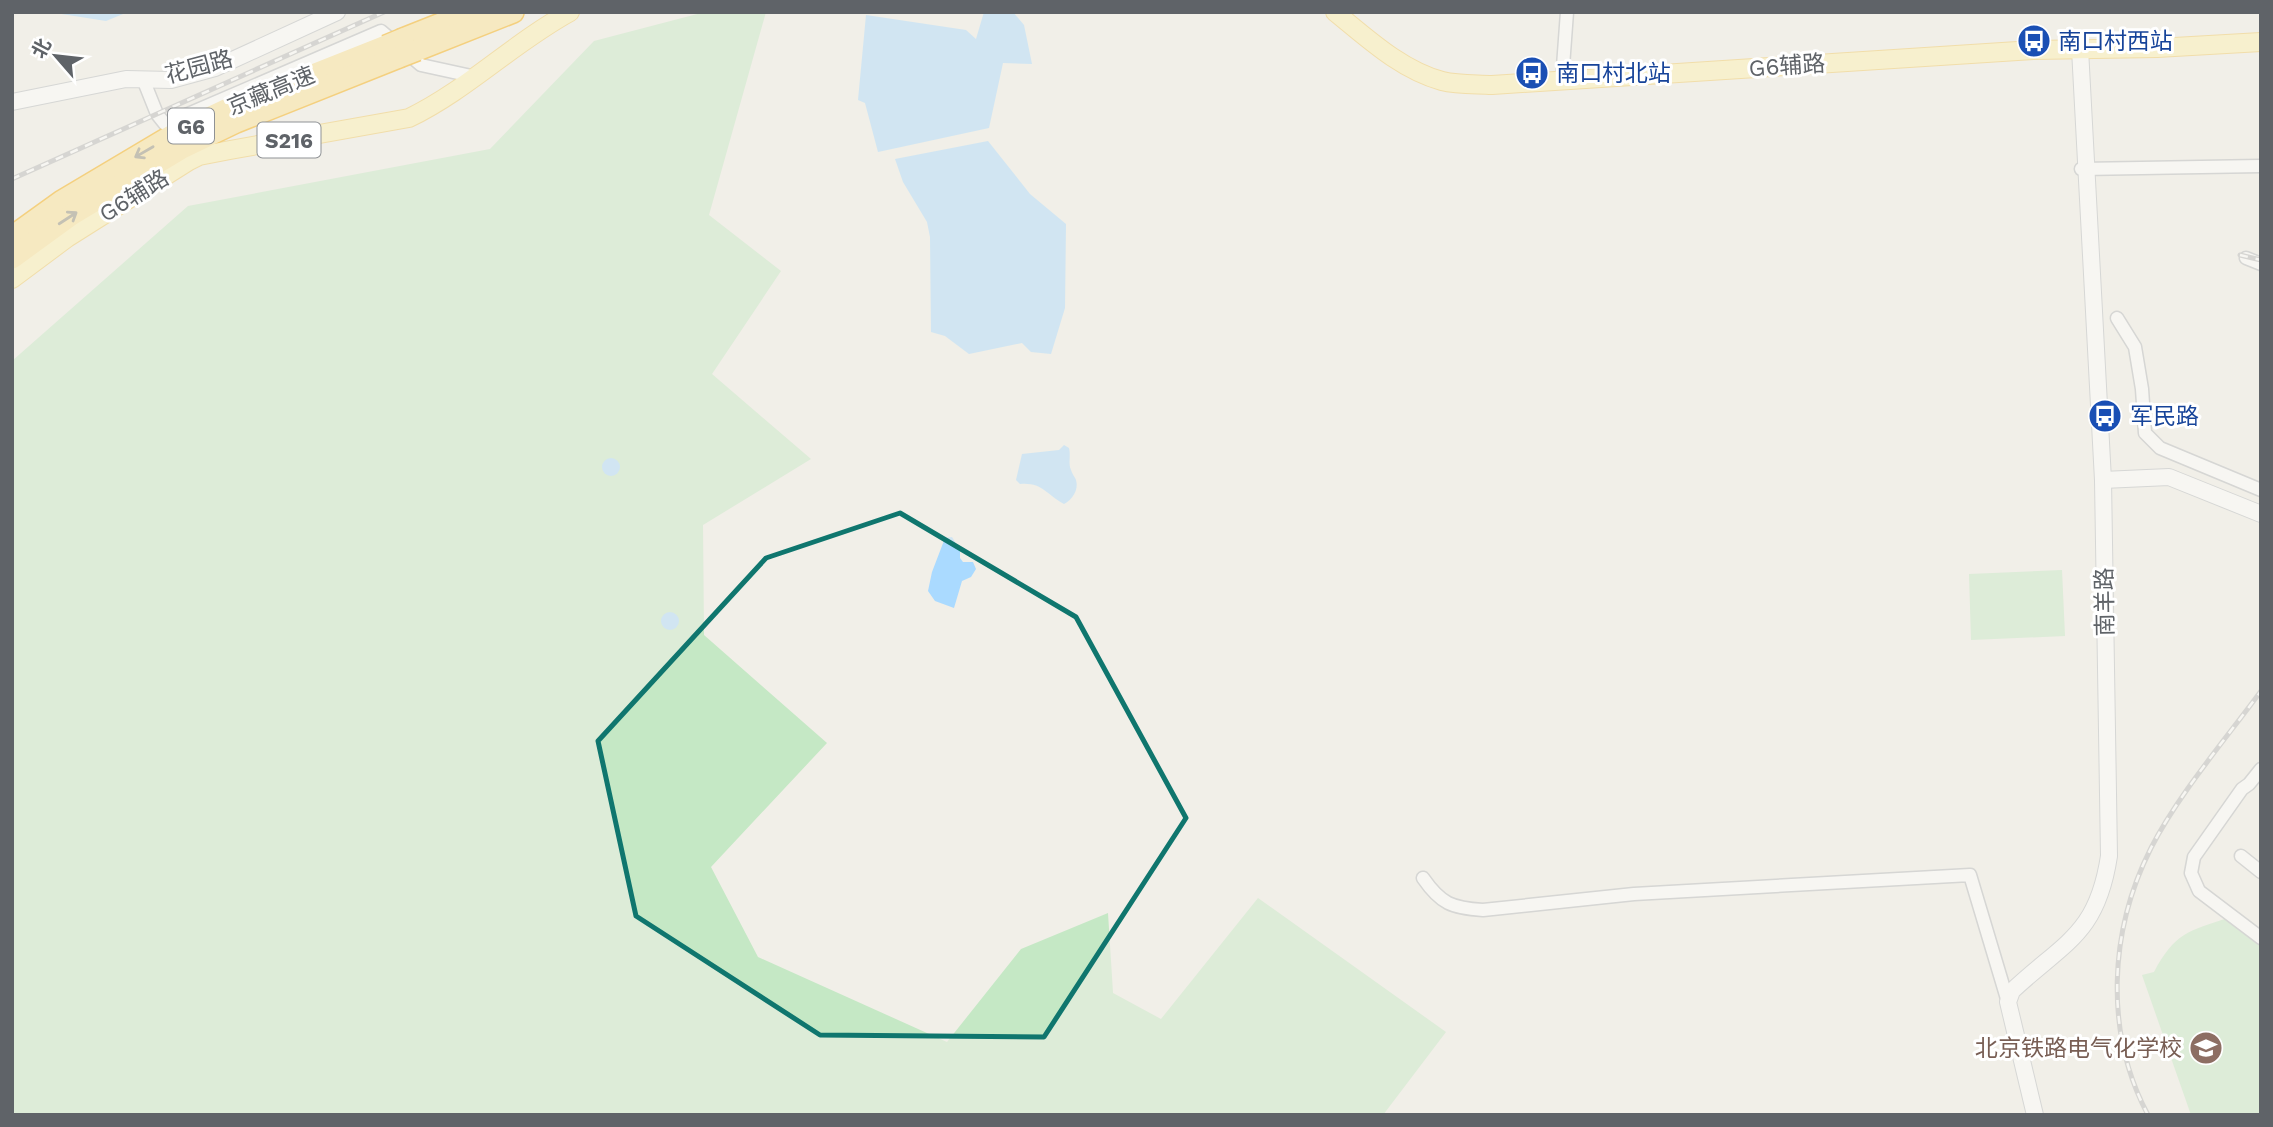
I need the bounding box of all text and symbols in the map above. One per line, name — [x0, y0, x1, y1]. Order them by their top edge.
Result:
north arrow — [21, 21, 91, 91]
bus stop icon: 南口村西站 — [2015, 22, 2053, 60]
place label: 南口村西站 — [2058, 28, 2173, 55]
text: 北 — [27, 34, 56, 62]
street label: 花园路 — [162, 45, 236, 89]
street label: G6辅路 — [1748, 50, 1826, 82]
bus stop icon: 南口村北站 — [1513, 54, 1551, 92]
place label: 南口村北站 — [1556, 60, 1671, 87]
street label: 京藏高速 — [223, 61, 319, 121]
road number: G6 — [168, 108, 214, 144]
road number: S216 — [258, 122, 320, 158]
one-way arrow — [134, 145, 154, 159]
street label: G6辅路 — [94, 164, 174, 228]
one-way arrow — [57, 211, 77, 225]
bus stop icon: 军民路 — [2086, 397, 2124, 435]
place label: 军民路 — [2130, 403, 2199, 430]
street label: 南羊路 — [2091, 567, 2119, 637]
school or university icon: 北京铁路电气化学校 — [2187, 1029, 2225, 1067]
place label: 北京铁路电气化学校 — [1975, 1035, 2182, 1062]

